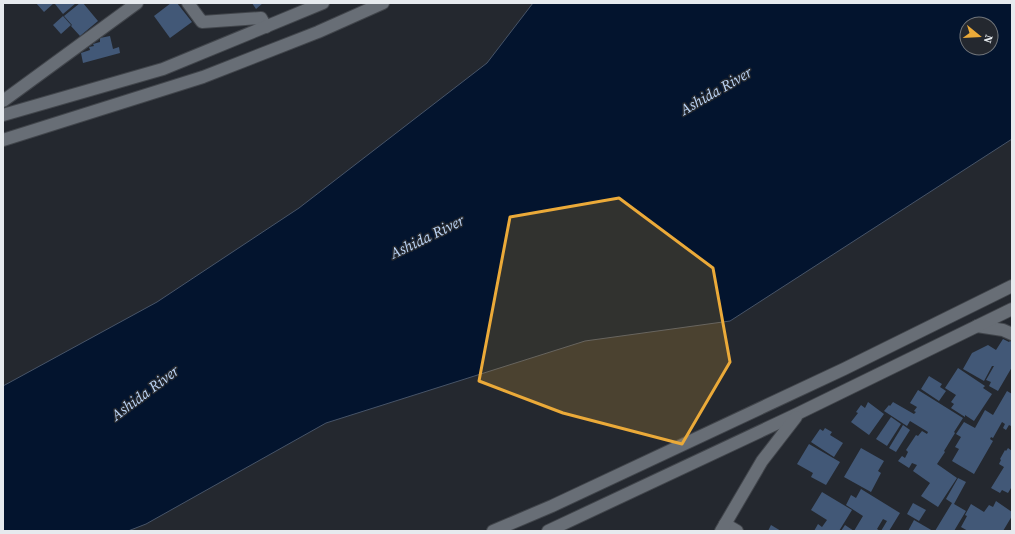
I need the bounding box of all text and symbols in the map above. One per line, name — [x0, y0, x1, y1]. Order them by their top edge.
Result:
north arrow — [959, 16, 999, 56]
text: N — [980, 33, 996, 45]
water label: Ashida River — [675, 61, 757, 120]
water label: Ashida River — [385, 209, 468, 264]
water label: Ashida River — [106, 359, 184, 426]

